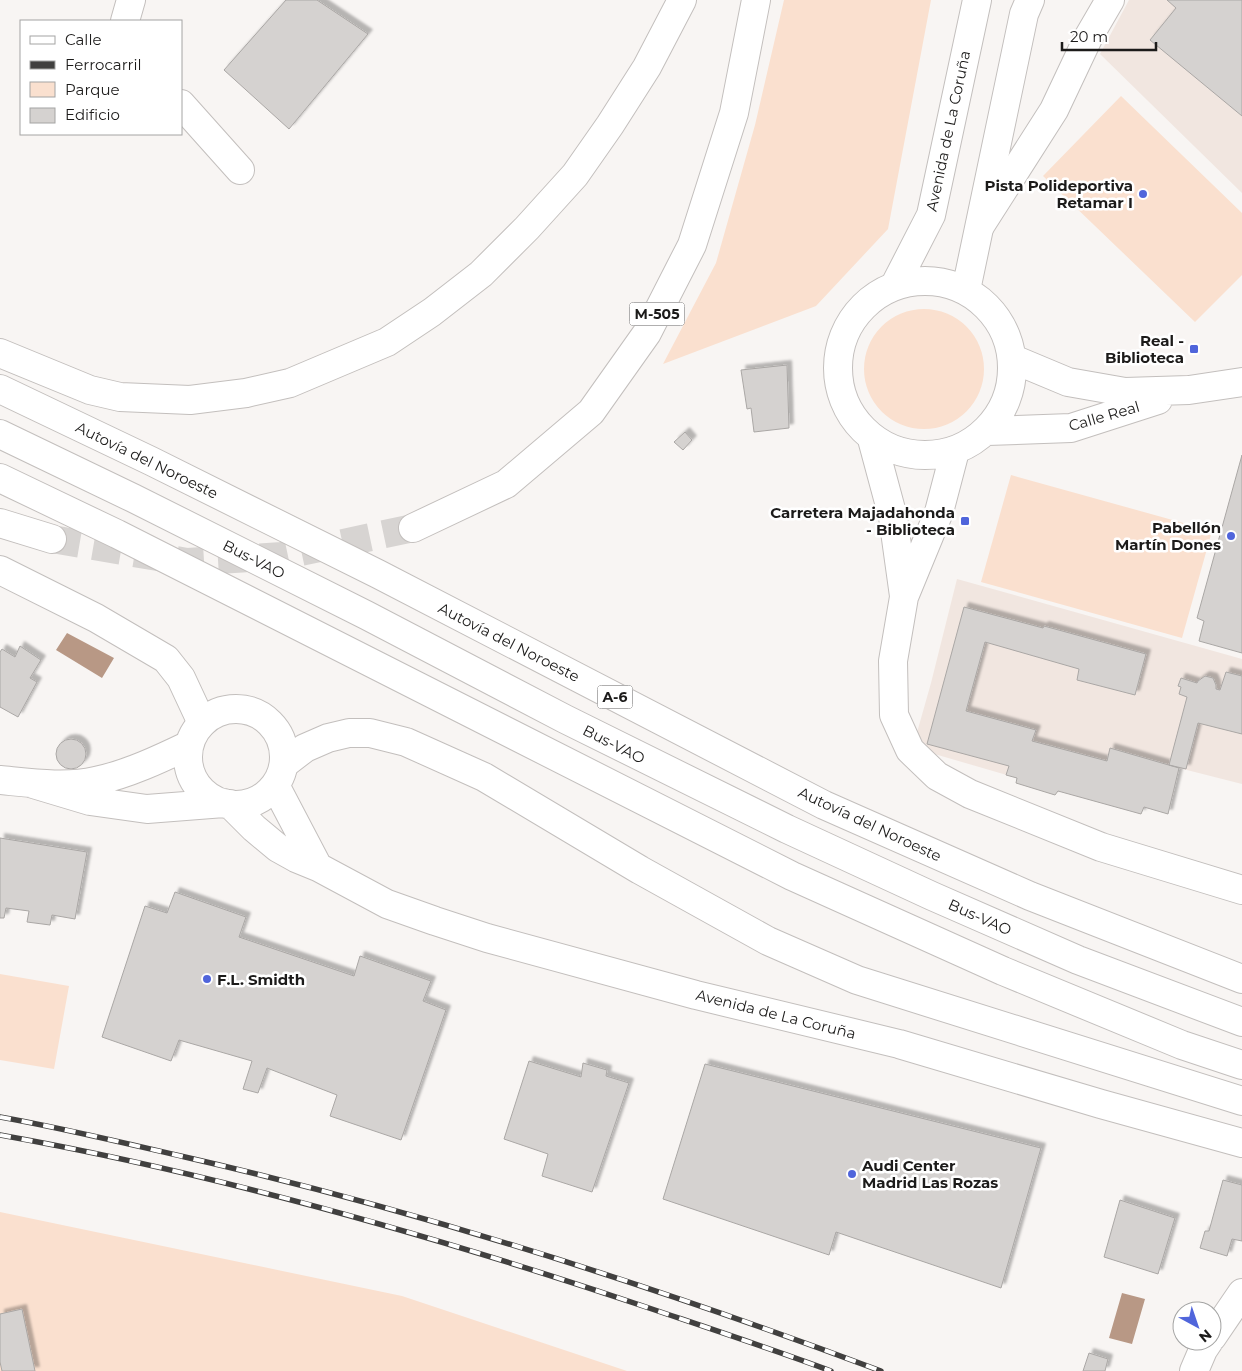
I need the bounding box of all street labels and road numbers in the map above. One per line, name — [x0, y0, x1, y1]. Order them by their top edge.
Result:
street label: Avenida de La Coruña — [922, 49, 974, 213]
road number: M-505 — [630, 302, 684, 326]
street label: Calle Real — [1066, 397, 1142, 435]
street label: Autovía del Noroeste — [73, 417, 221, 503]
street label: Bus-VAO — [220, 535, 288, 583]
street label: Autovía del Noroeste — [435, 598, 583, 686]
road number: A-6 — [598, 686, 632, 709]
street label: Bus-VAO — [580, 720, 648, 768]
street label: Autovía del Noroeste — [795, 782, 945, 866]
street label: Bus-VAO — [945, 895, 1015, 939]
street label: Avenida de La Coruña — [694, 985, 858, 1043]

